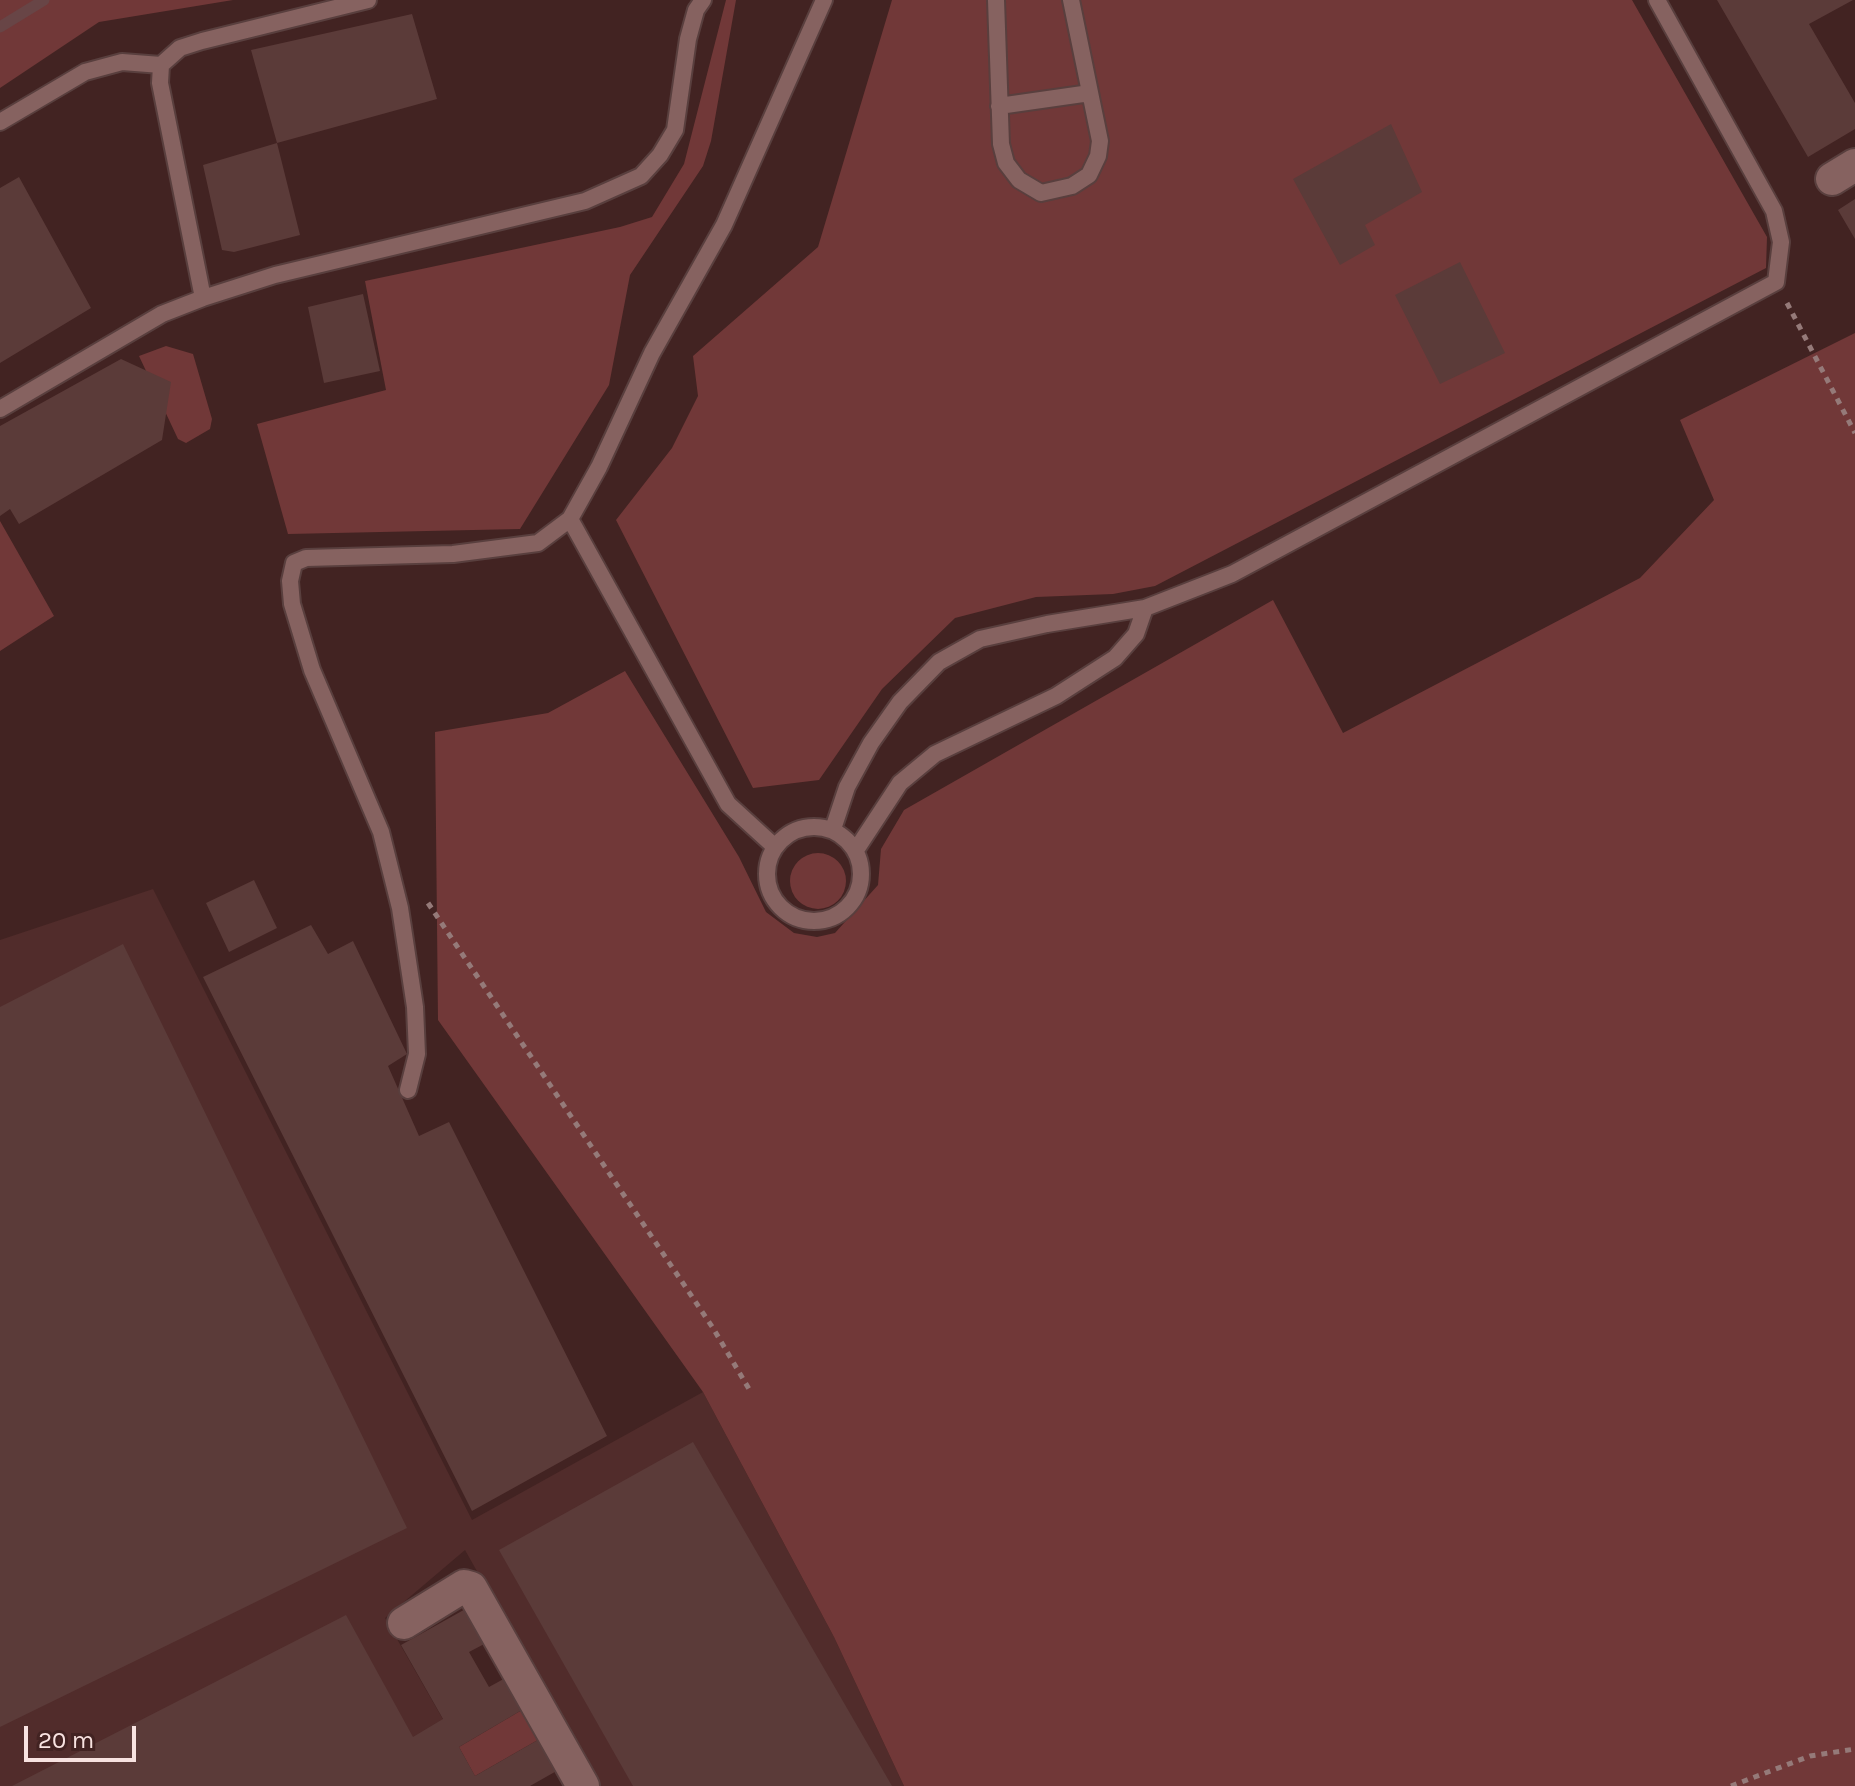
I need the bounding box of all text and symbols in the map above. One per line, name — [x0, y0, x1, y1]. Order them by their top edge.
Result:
scale bar — [28, 1710, 140, 1760]
text: 20 m — [38, 1726, 94, 1754]

